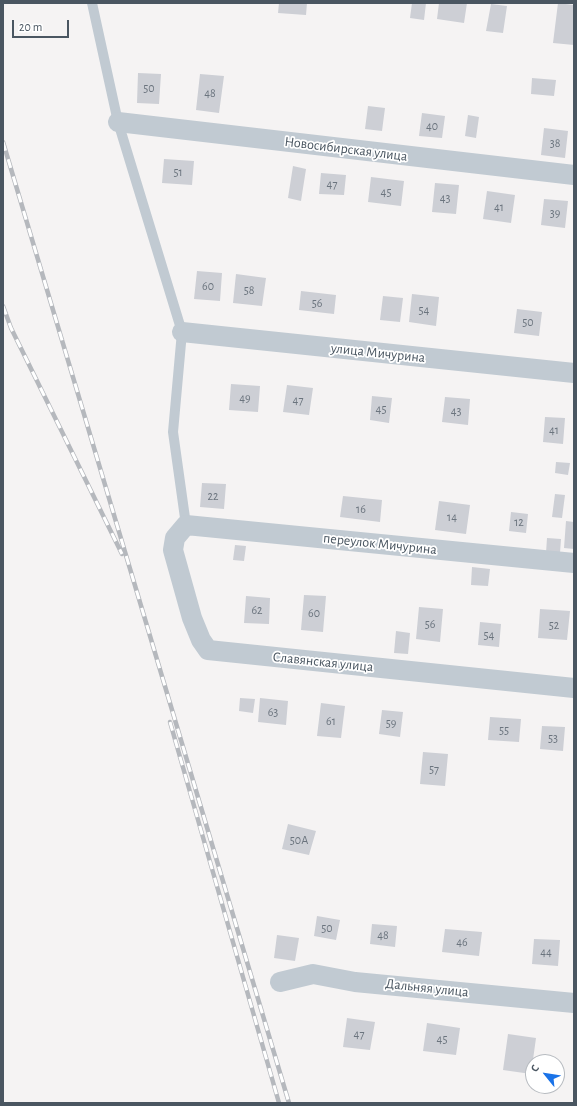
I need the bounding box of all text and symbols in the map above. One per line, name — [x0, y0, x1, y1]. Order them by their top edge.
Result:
scale bar — [14, 12, 71, 38]
text: 20 m — [19, 21, 42, 33]
house number: 50 — [143, 81, 155, 95]
house number: 48 — [204, 86, 216, 100]
house number: 40 — [426, 119, 438, 133]
street label: Новосибирская улица — [284, 133, 408, 165]
house number: 38 — [550, 136, 560, 150]
house number: 51 — [173, 165, 183, 179]
house number: 47 — [327, 177, 337, 191]
house number: 45 — [381, 185, 391, 199]
house number: 43 — [440, 191, 450, 205]
house number: 41 — [494, 200, 504, 214]
house number: 39 — [550, 206, 560, 220]
house number: 60 — [202, 279, 214, 293]
house number: 58 — [244, 283, 254, 297]
house number: 56 — [312, 296, 322, 310]
house number: 54 — [419, 303, 429, 317]
house number: 50 — [522, 315, 534, 329]
street label: улица Мичурина — [330, 340, 426, 366]
house number: 49 — [239, 391, 251, 405]
house number: 47 — [293, 393, 303, 407]
house number: 45 — [376, 402, 386, 416]
house number: 43 — [451, 404, 461, 418]
house number: 41 — [549, 423, 559, 437]
house number: 22 — [208, 489, 218, 503]
house number: 16 — [356, 502, 366, 516]
house number: 14 — [447, 510, 457, 524]
house number: 12 — [514, 515, 524, 529]
street label: переулок Мичурина — [322, 530, 438, 558]
house number: 62 — [251, 603, 263, 617]
house number: 60 — [308, 606, 320, 620]
house number: 56 — [425, 617, 435, 631]
house number: 52 — [549, 618, 559, 632]
house number: 54 — [484, 628, 494, 642]
street label: Славянская улица — [272, 648, 374, 676]
house number: 63 — [268, 705, 278, 719]
house number: 61 — [326, 714, 336, 728]
house number: 59 — [386, 716, 396, 730]
house number: 55 — [499, 723, 509, 737]
house number: 53 — [548, 731, 558, 745]
house number: 57 — [429, 762, 439, 776]
house number: 50А — [290, 833, 308, 847]
house number: 50 — [321, 921, 333, 935]
house number: 48 — [377, 928, 389, 942]
house number: 46 — [456, 935, 468, 949]
house number: 44 — [540, 945, 552, 959]
street label: Дальняя улица — [385, 975, 469, 1001]
house number: 47 — [354, 1027, 364, 1041]
house number: 45 — [437, 1032, 447, 1046]
north arrow — [525, 1054, 565, 1094]
text: С — [529, 1063, 541, 1074]

